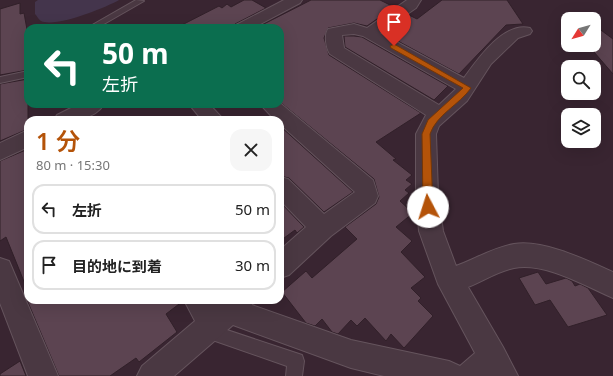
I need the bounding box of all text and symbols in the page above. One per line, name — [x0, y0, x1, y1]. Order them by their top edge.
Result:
pin — [377, 5, 411, 46]
icon: arrive — [383, 11, 405, 33]
north arrow — [561, 12, 601, 52]
map controls — [561, 12, 601, 148]
text: 50 m — [102, 34, 169, 72]
icon: left — [36, 40, 88, 92]
button: search — [561, 60, 601, 100]
text: 左折 — [102, 72, 138, 96]
button: layers — [561, 108, 601, 148]
text: 1 分 — [36, 124, 80, 157]
button: close — [230, 129, 272, 171]
text: 80 m · 15:30 — [36, 156, 110, 174]
position arrow — [407, 186, 449, 228]
icon: left — [38, 198, 60, 220]
text: 50 m — [235, 199, 270, 219]
text: 左折 — [72, 200, 102, 220]
icon: arrive — [38, 254, 60, 276]
text: 30 m — [235, 255, 270, 275]
text: 目的地に到着 — [72, 256, 162, 276]

